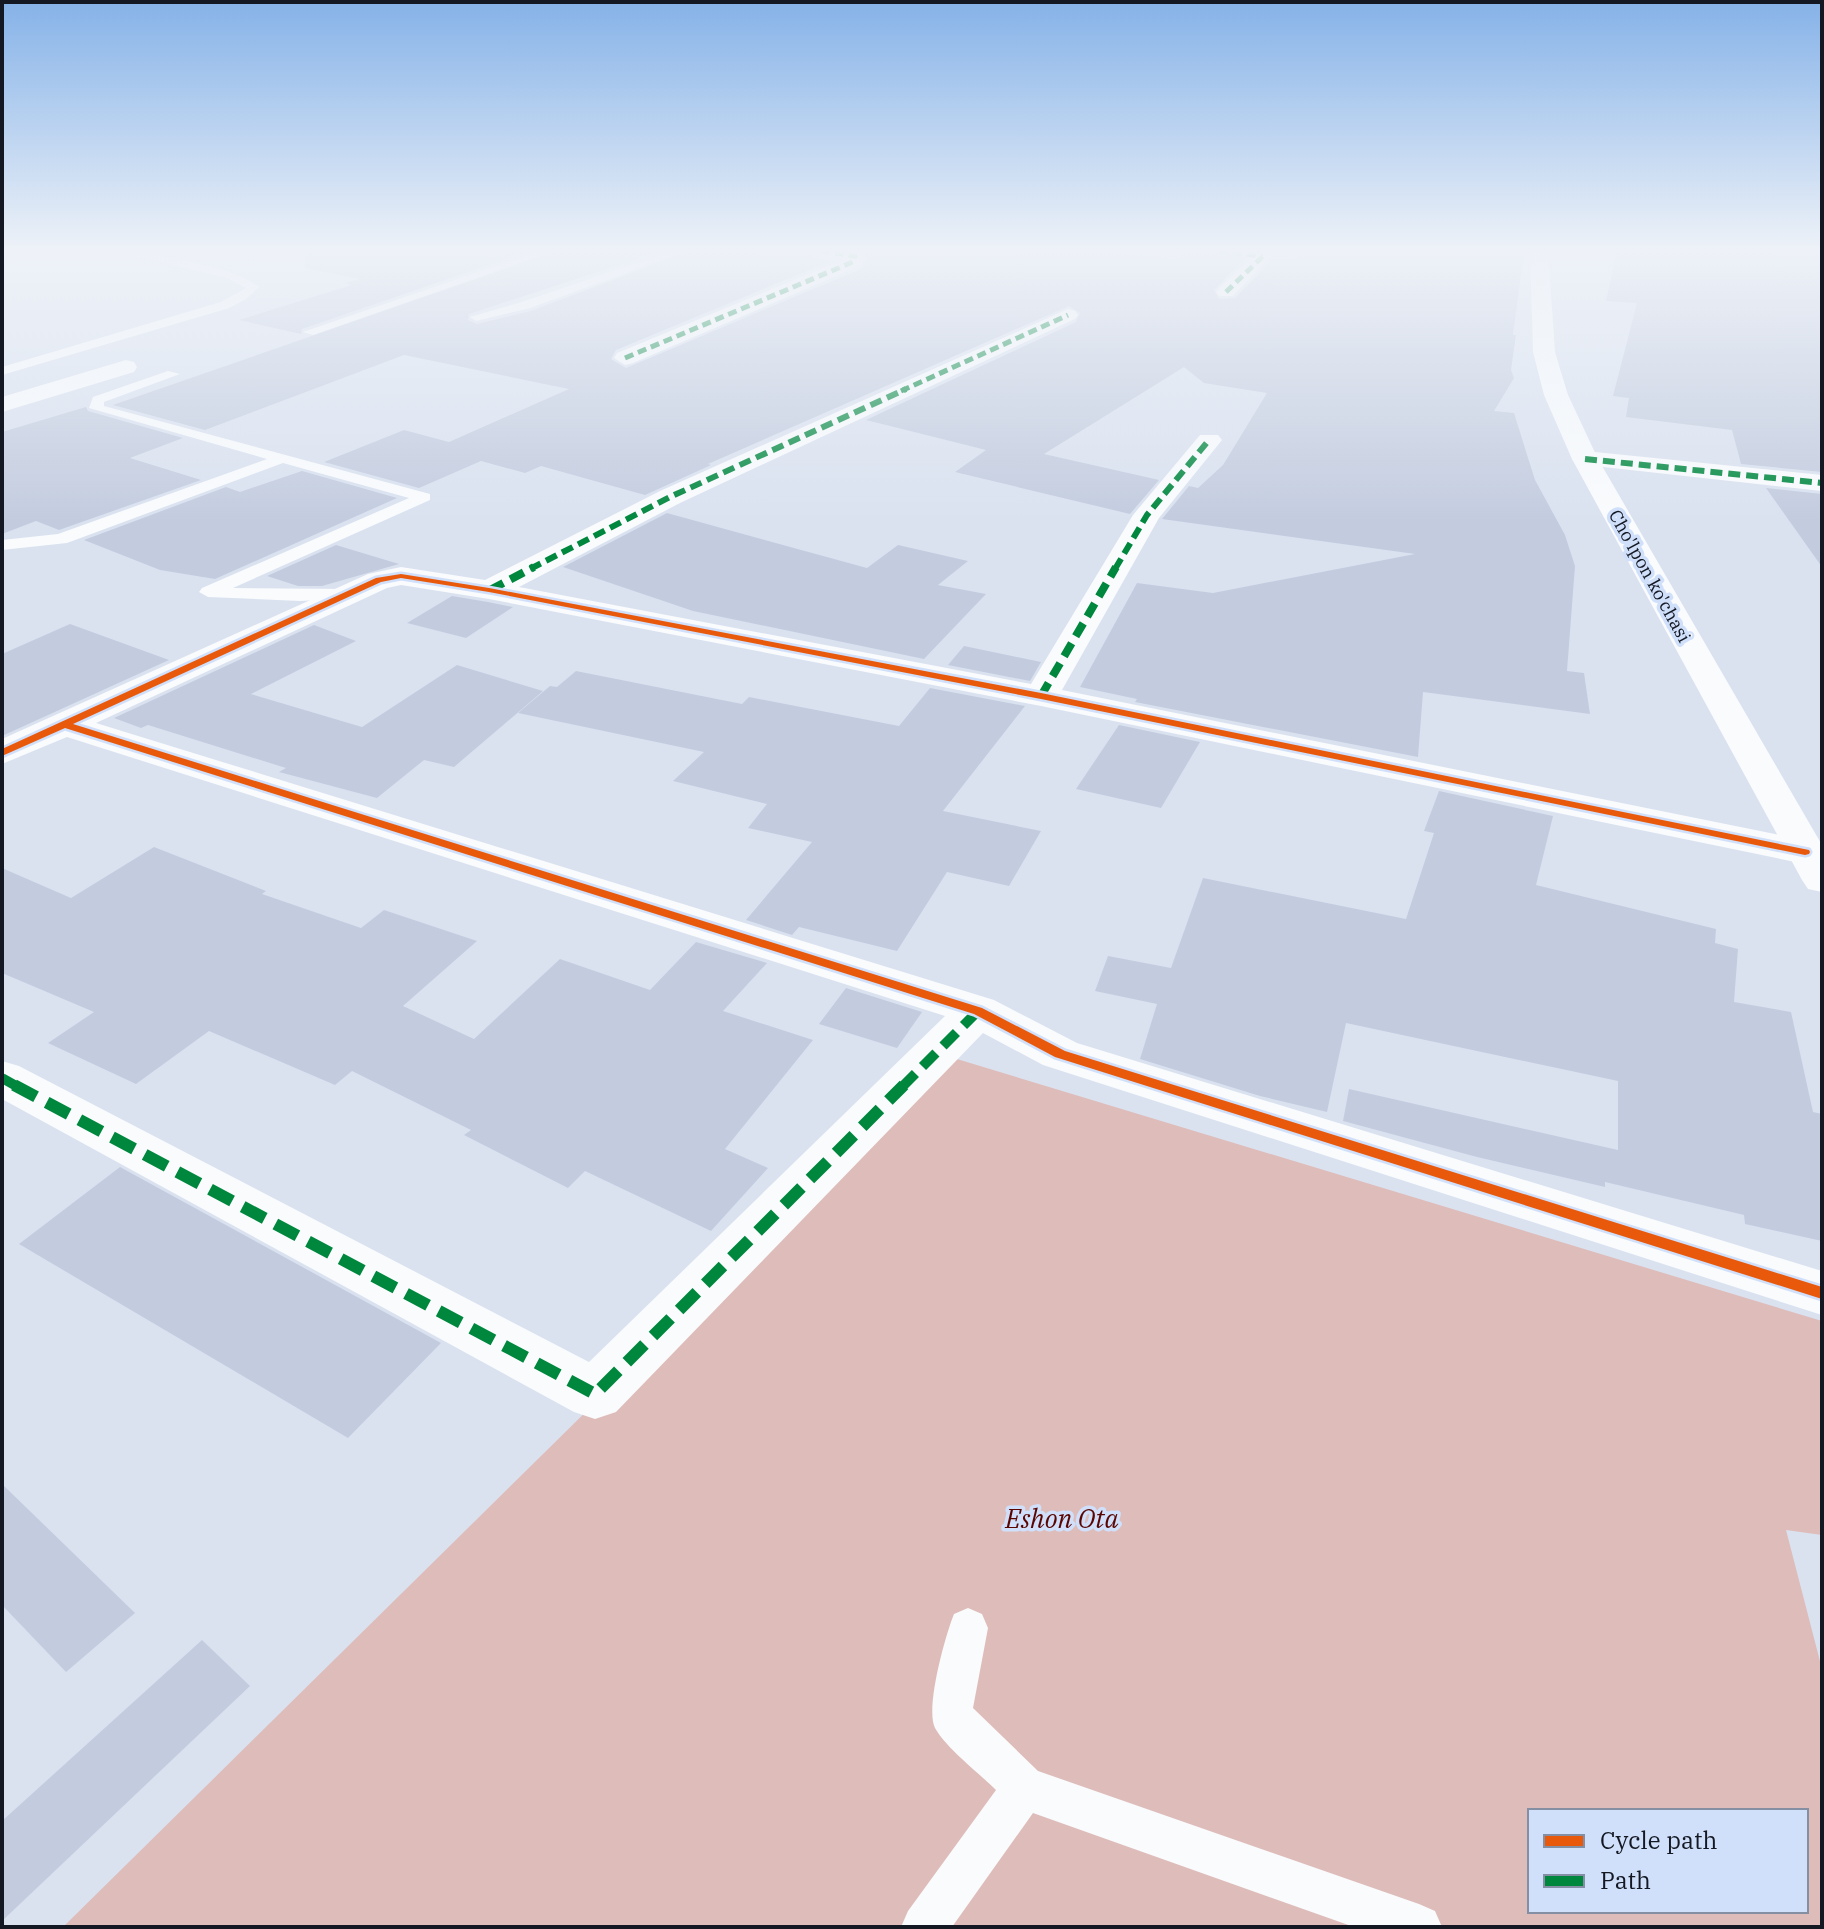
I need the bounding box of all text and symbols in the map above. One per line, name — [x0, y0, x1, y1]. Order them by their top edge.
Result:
street label: Cho'lpon ko'chasi — [1604, 506, 1696, 647]
park label: Eshon Ota — [1004, 1501, 1119, 1535]
legend — [1528, 1809, 1808, 1913]
text: Cycle path — [1600, 1824, 1717, 1856]
text: Path — [1600, 1864, 1651, 1896]

